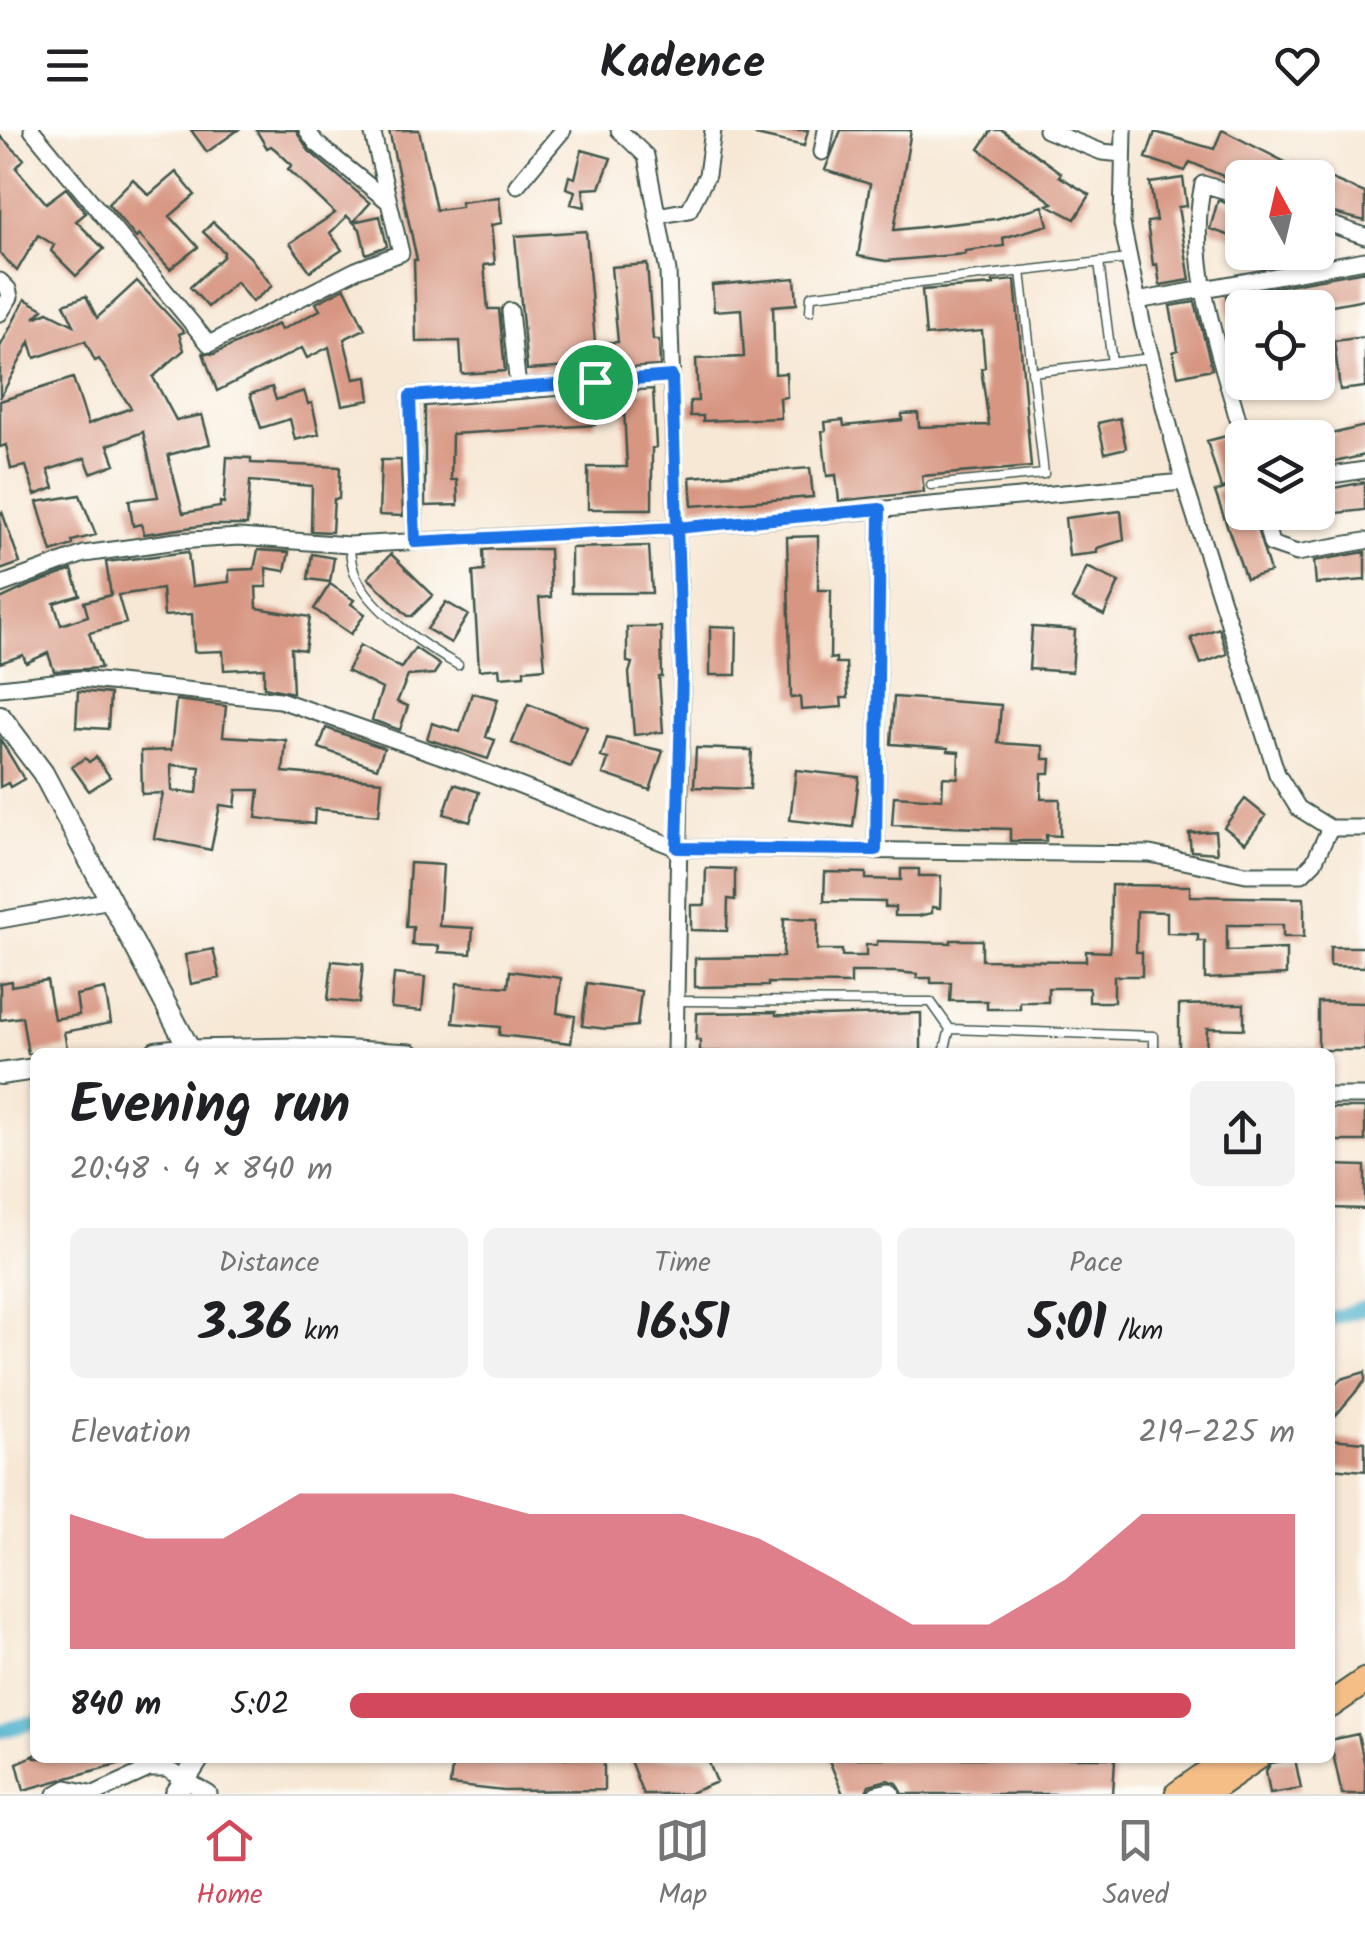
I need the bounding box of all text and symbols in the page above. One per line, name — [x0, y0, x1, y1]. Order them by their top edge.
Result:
text: Kadence — [600, 29, 765, 101]
icon: menu — [40, 38, 95, 93]
icon: heart — [1270, 38, 1325, 93]
north arrow — [1225, 160, 1335, 270]
map controls — [1225, 160, 1335, 530]
button: locate — [1225, 290, 1335, 400]
pin — [553, 340, 638, 425]
icon: arrive — [568, 355, 623, 410]
button: layers — [1225, 420, 1335, 530]
text: Evening run — [70, 1064, 350, 1151]
button: share — [1190, 1081, 1295, 1186]
text: 20:48 · 4 × 840 m — [70, 1145, 333, 1196]
text: Distance — [219, 1241, 319, 1286]
text: Time — [654, 1241, 711, 1286]
text: Pace — [1069, 1241, 1123, 1286]
text: 3.36 — [199, 1286, 293, 1366]
text: 16:51 — [635, 1286, 730, 1366]
text: 5:01 — [1028, 1286, 1107, 1366]
text: km — [293, 1309, 339, 1354]
text: /km — [1107, 1309, 1163, 1354]
text: Elevation — [70, 1408, 191, 1459]
text: 219–225 m — [1139, 1408, 1295, 1459]
text: 840 m — [70, 1680, 161, 1731]
text: 5:02 — [230, 1680, 290, 1731]
tab: Home — [196, 1813, 263, 1918]
tab: Map — [655, 1813, 710, 1918]
tab: Saved — [1102, 1813, 1169, 1918]

